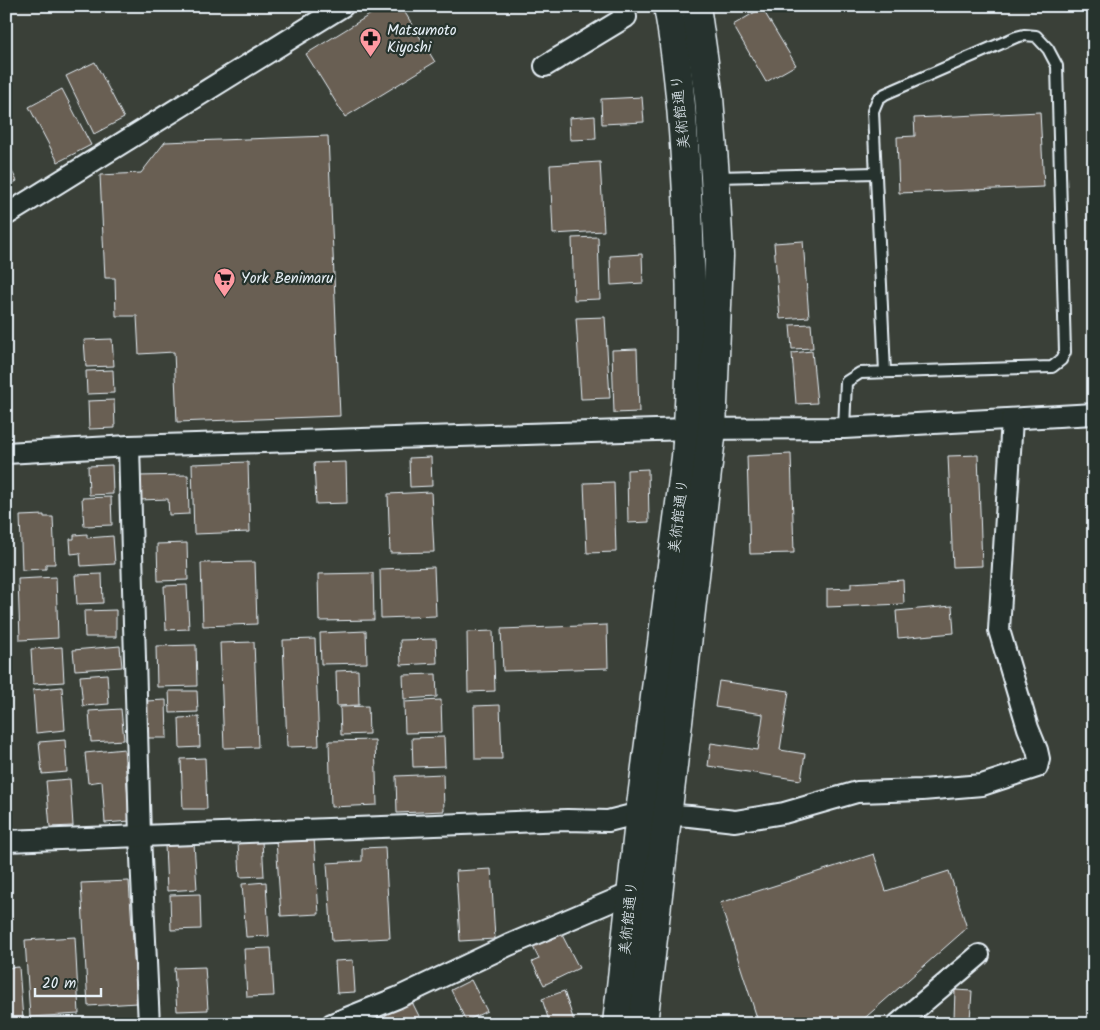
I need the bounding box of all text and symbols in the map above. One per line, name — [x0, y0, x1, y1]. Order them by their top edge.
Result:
place label: Matsumoto Kiyoshi — [387, 19, 457, 60]
pharmacy icon: Matsumoto Kiyoshi — [359, 27, 383, 58]
street label: 美術館通り — [665, 73, 697, 150]
supermarket icon: York Benimaru — [213, 266, 237, 297]
place label: York Benimaru — [241, 267, 333, 291]
street label: 美術館通り — [663, 477, 695, 555]
street label: 美術館通り — [613, 880, 645, 957]
scale bar — [35, 965, 101, 997]
text: 20 m — [42, 972, 76, 996]

